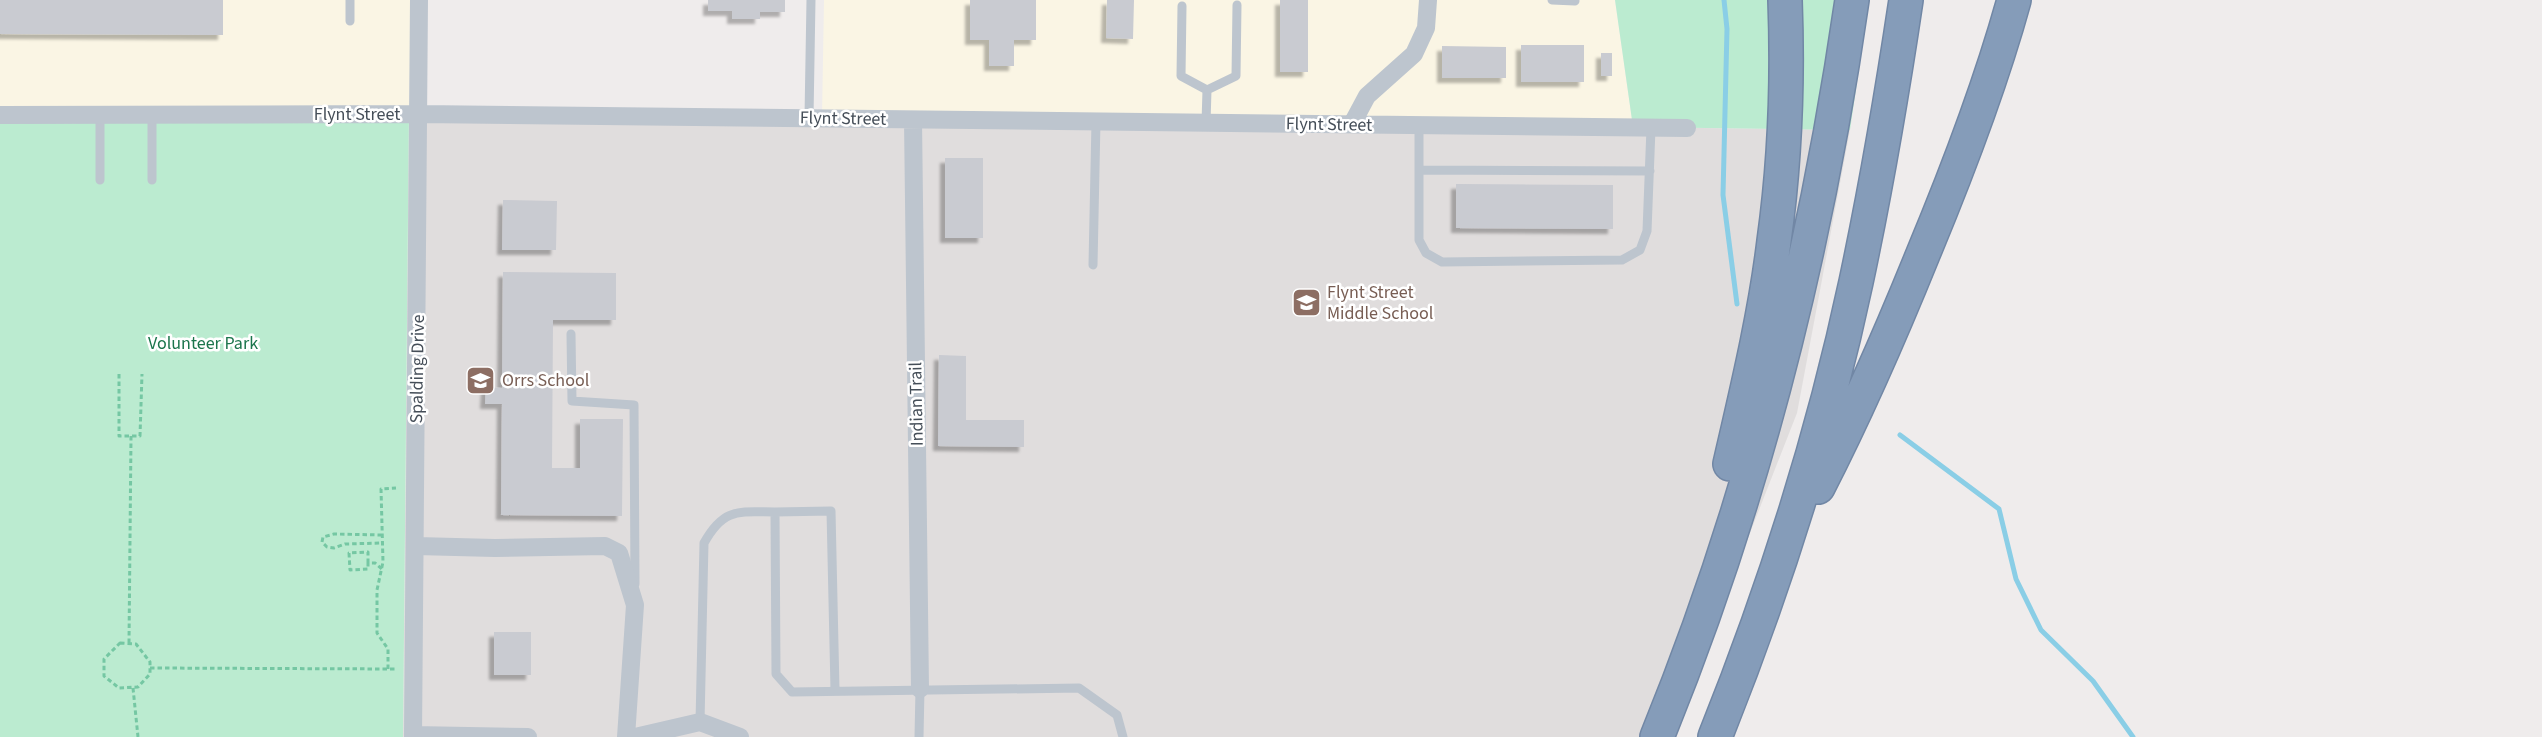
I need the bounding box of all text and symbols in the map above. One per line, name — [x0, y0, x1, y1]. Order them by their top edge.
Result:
street label: Flynt Street — [314, 102, 400, 127]
street label: Flynt Street — [800, 105, 886, 132]
street label: Flynt Street — [1286, 111, 1372, 138]
place label: Flynt Street Middle School — [1327, 280, 1433, 326]
school or university icon: Flynt Street Middle School — [1290, 286, 1322, 318]
street label: Spalding Drive — [404, 314, 431, 424]
park label: Volunteer Park — [148, 331, 258, 356]
street label: Indian Trail — [903, 362, 930, 446]
school or university icon: Orrs School — [465, 364, 497, 396]
place label: Orrs School — [502, 368, 589, 393]

